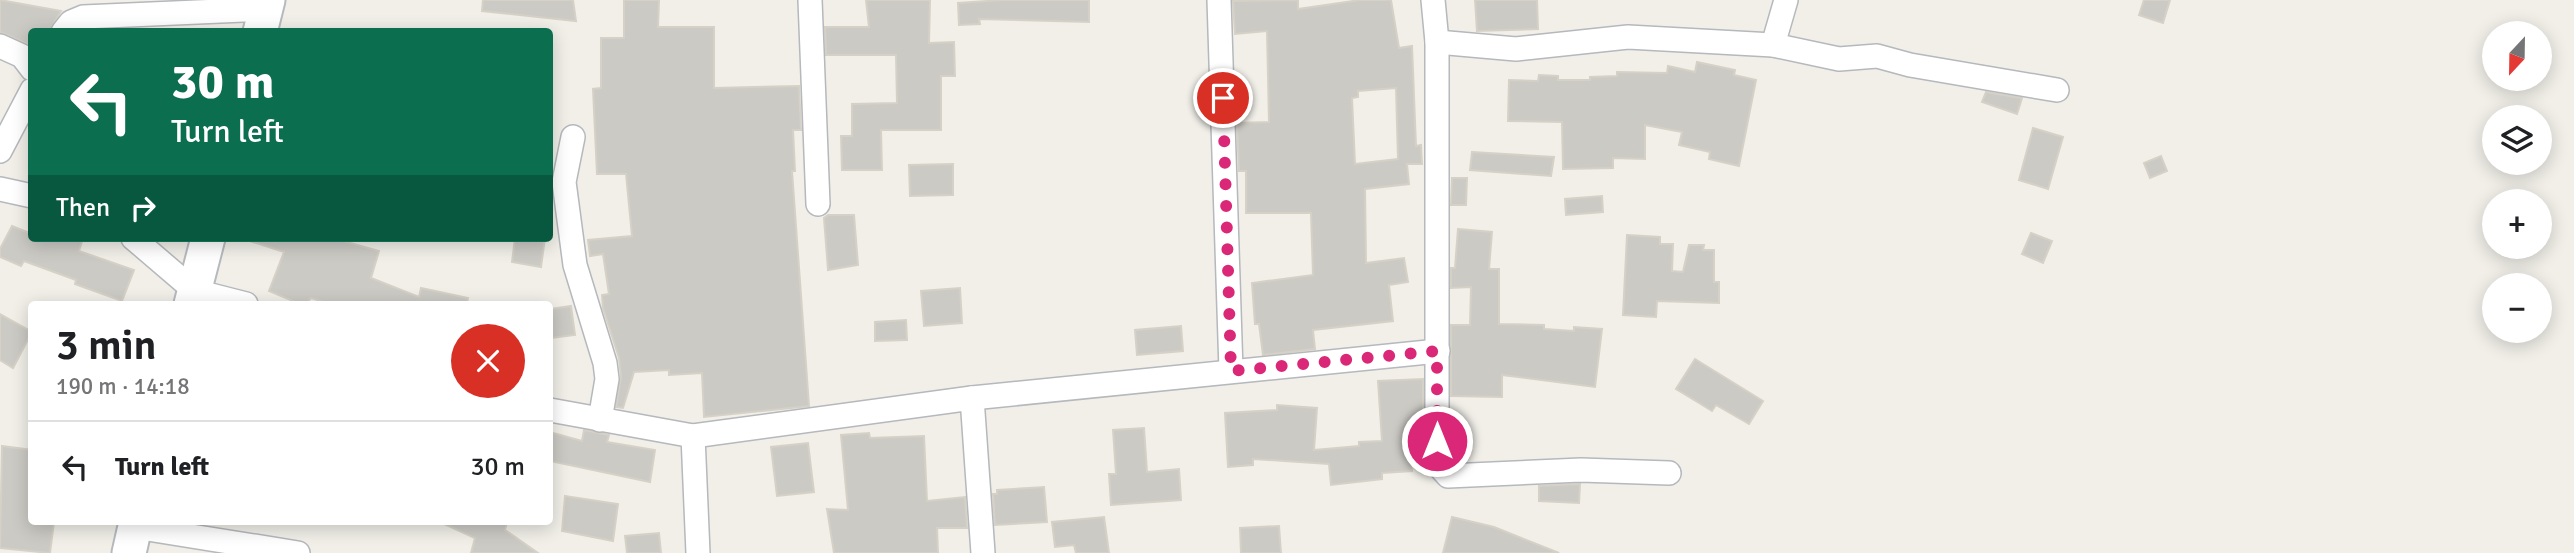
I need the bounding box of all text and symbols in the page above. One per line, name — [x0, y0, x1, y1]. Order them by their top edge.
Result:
north arrow — [2482, 21, 2552, 91]
map controls — [2482, 21, 2552, 343]
text: 30 m — [171, 52, 274, 112]
icon: left — [56, 56, 147, 147]
pin — [1193, 68, 1253, 128]
icon: arrive — [1204, 79, 1242, 117]
button: layers — [2482, 105, 2552, 175]
text: Turn left — [171, 112, 284, 151]
icon: right — [124, 189, 162, 227]
button: + — [2482, 189, 2552, 259]
text: Then — [56, 192, 110, 224]
button: − — [2482, 273, 2552, 343]
text: 3 min — [56, 320, 157, 371]
button: close — [451, 324, 525, 398]
text: 190 m · 14:18 — [56, 372, 190, 401]
position arrow — [1400, 404, 1474, 478]
icon: left — [56, 448, 94, 486]
text: Turn left — [115, 451, 209, 483]
text: 30 m — [470, 451, 525, 483]

